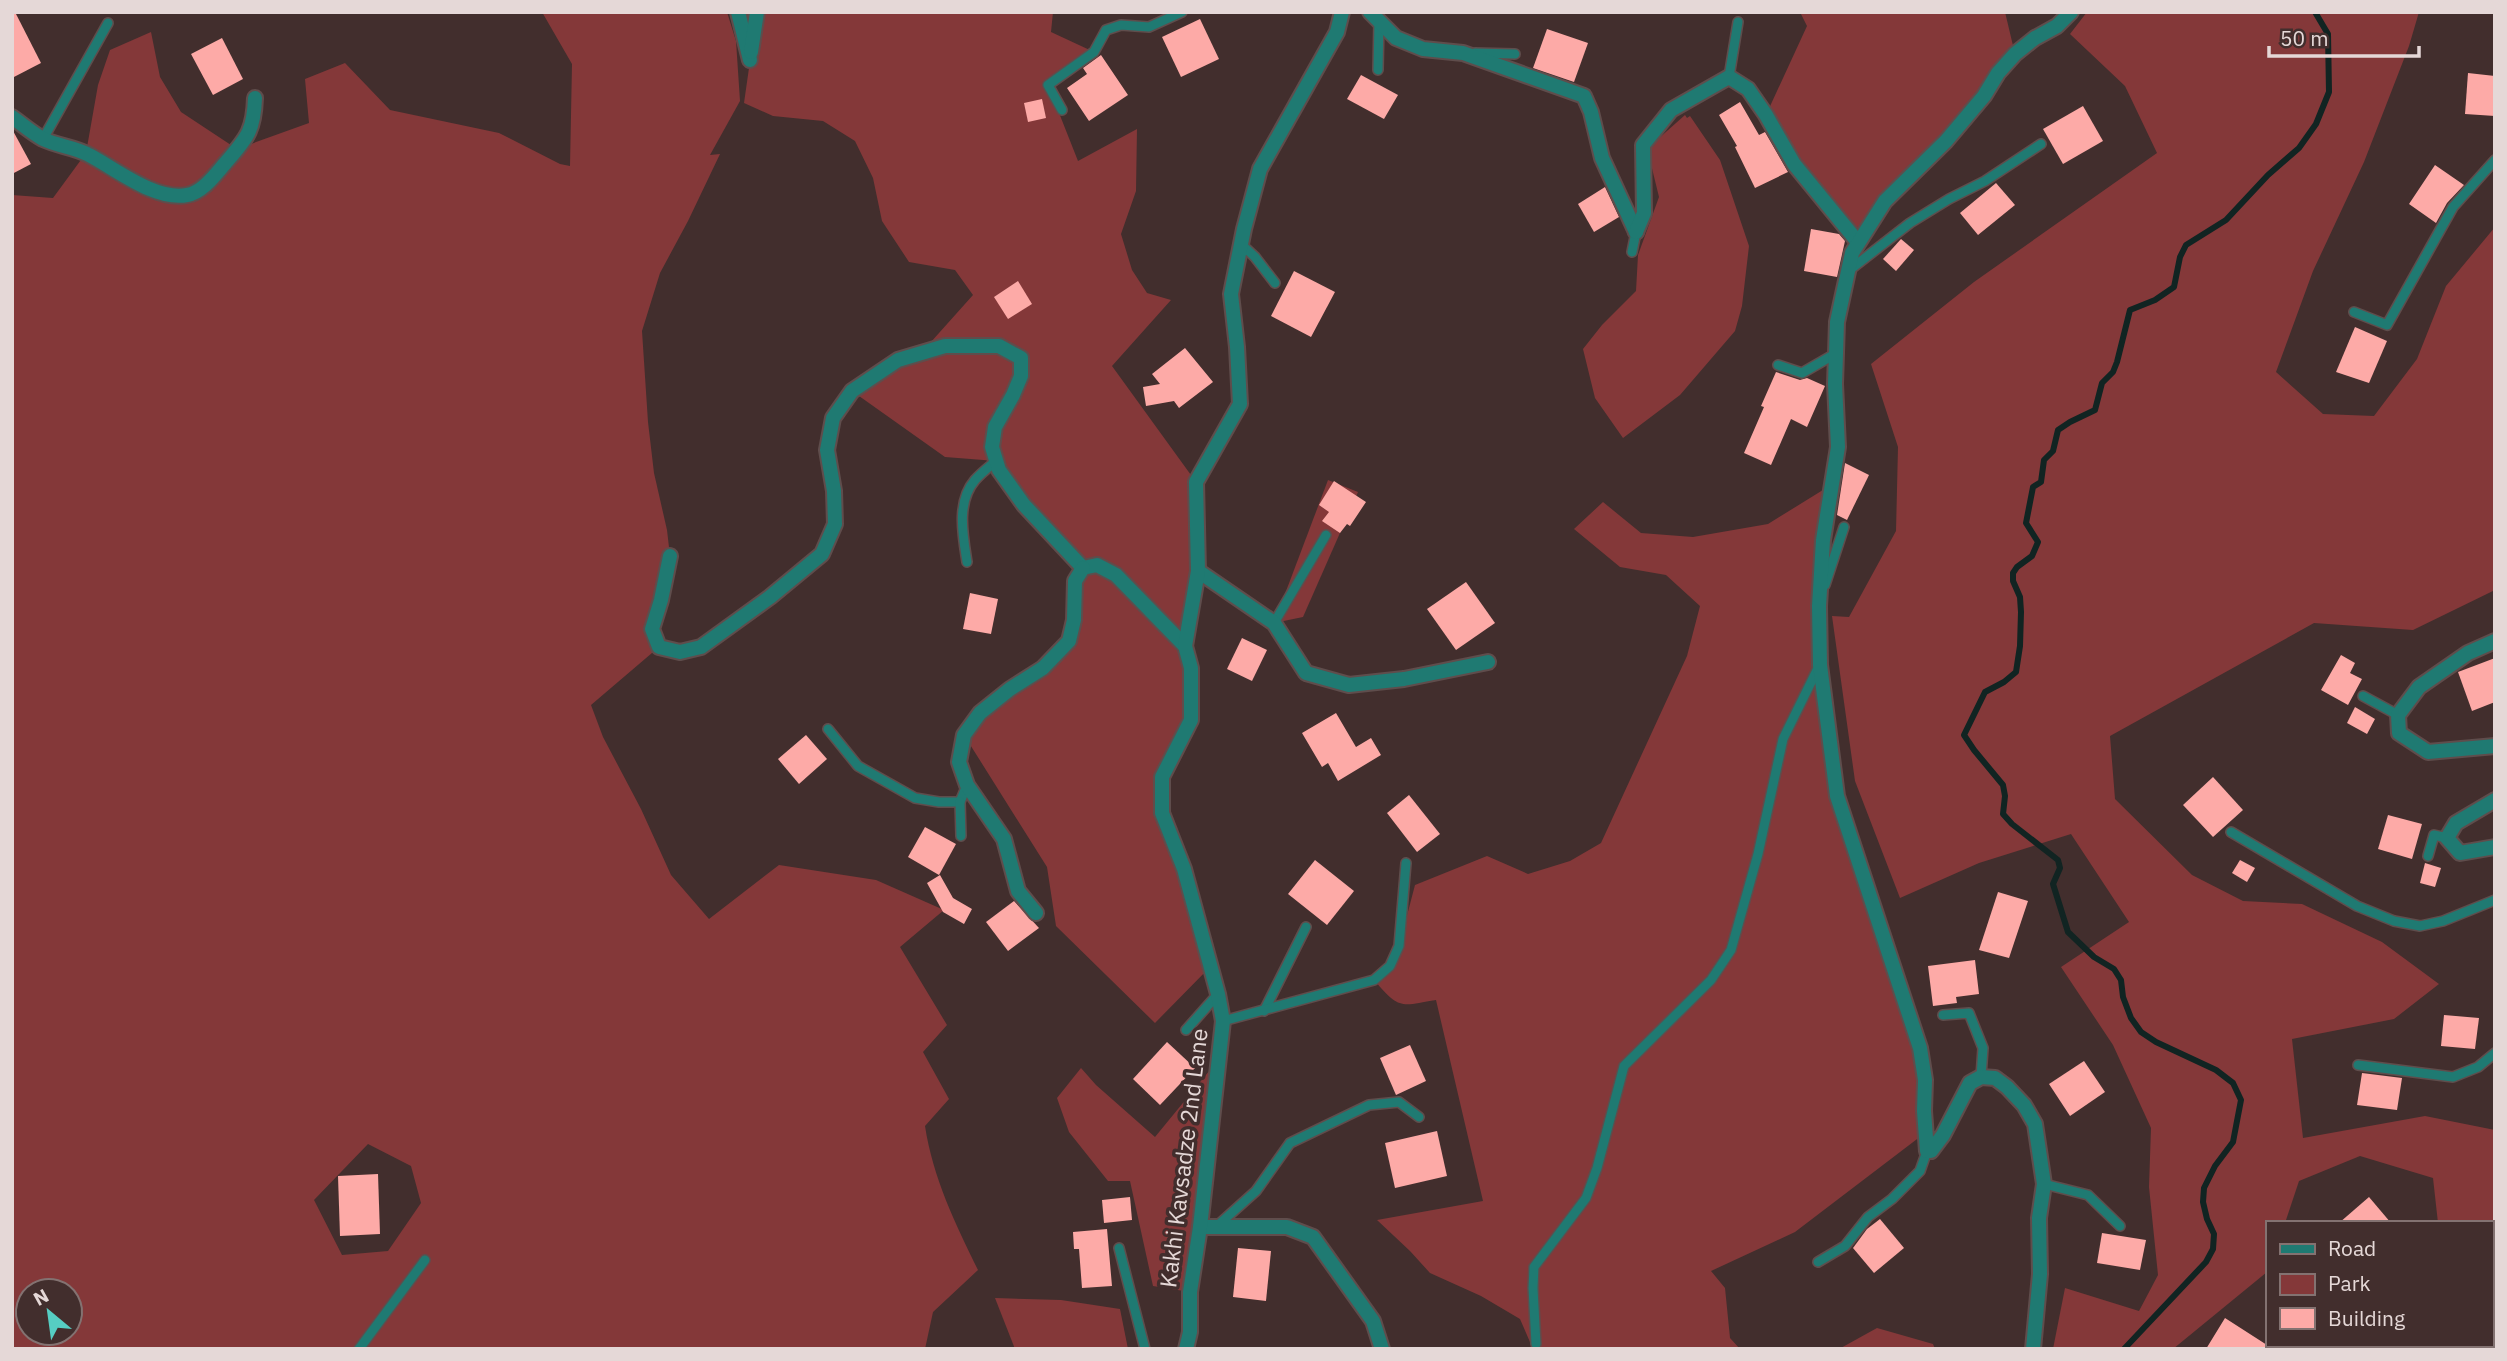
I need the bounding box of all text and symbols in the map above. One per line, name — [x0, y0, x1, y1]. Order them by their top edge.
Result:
scale bar — [2269, 14, 2420, 58]
text: 50 m — [2280, 24, 2329, 52]
street label: Kakhi Kavsadze 2nd Lane — [1152, 1027, 1214, 1289]
legend — [2266, 1221, 2493, 1347]
text: Road — [2328, 1234, 2376, 1262]
text: Park — [2328, 1269, 2371, 1297]
north arrow — [14, 1277, 84, 1347]
text: N — [29, 1283, 53, 1311]
text: Building — [2328, 1304, 2405, 1332]

